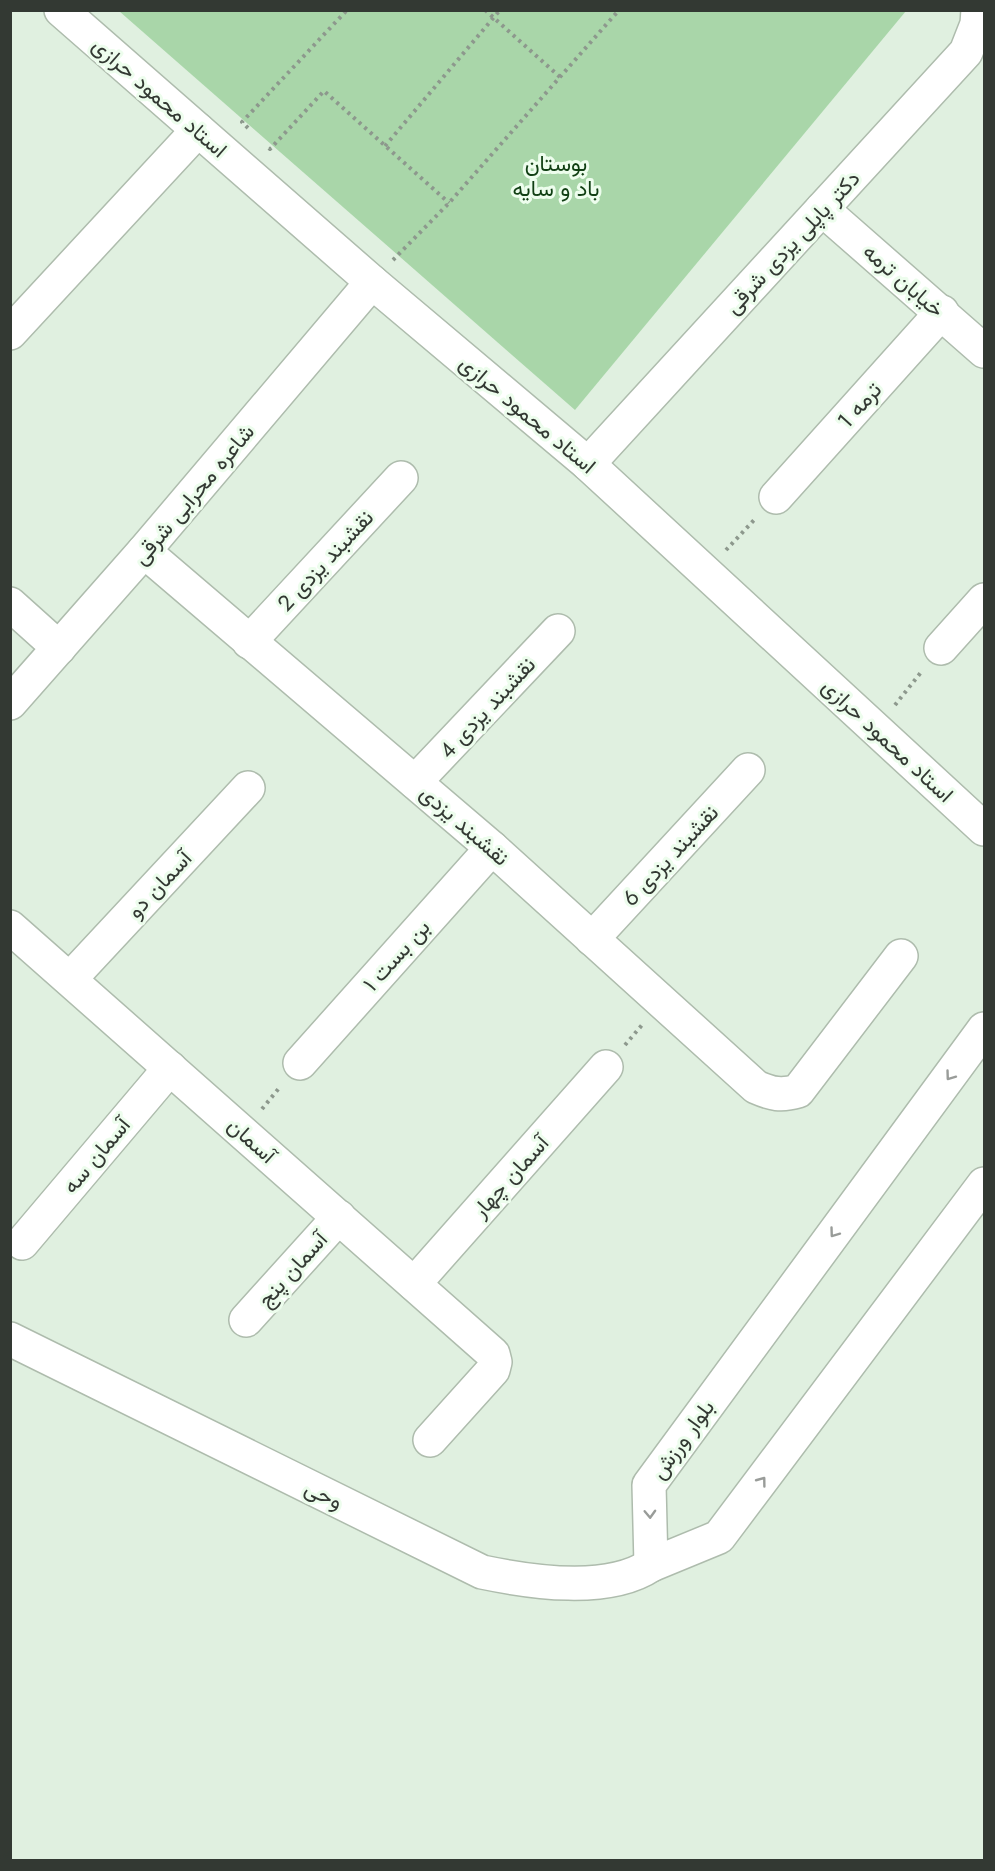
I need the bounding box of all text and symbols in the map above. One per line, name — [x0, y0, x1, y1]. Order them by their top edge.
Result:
street label: استاد محمود حرازی — [85, 29, 235, 165]
park label: بوستان باد و سایه — [512, 147, 600, 204]
street label: دکتر پاپلی یزدی شرقی — [717, 163, 867, 321]
street label: خیابان ترمه — [856, 235, 952, 325]
street label: استاد محمود حرازی — [453, 347, 603, 481]
street label: ترمه 1 — [829, 374, 889, 435]
street label: شاعره محرابی شرقی — [124, 417, 262, 571]
street label: نقشبند یزدی 2 — [269, 502, 381, 618]
street label: نقشبند یزدی 4 — [431, 649, 543, 765]
street label: استاد محمود حرازی — [815, 670, 961, 810]
street label: نقشبند یزدی — [413, 777, 517, 873]
street label: نقشبند یزدی 6 — [614, 797, 726, 913]
street label: آسمان دو — [119, 841, 200, 925]
street label: بن بست ۱ — [355, 912, 437, 998]
one-way arrow — [946, 1070, 957, 1081]
street label: آسمان سه — [54, 1108, 139, 1200]
street label: آسمان — [221, 1109, 285, 1172]
street label: آسمان چهار — [464, 1126, 557, 1225]
street label: آسمان پنج — [249, 1223, 336, 1314]
one-way arrow — [830, 1226, 841, 1237]
street label: بلوار ورزش — [642, 1393, 722, 1485]
street label: وحی — [300, 1471, 348, 1517]
one-way arrow — [754, 1477, 765, 1488]
one-way arrow — [643, 1510, 656, 1519]

